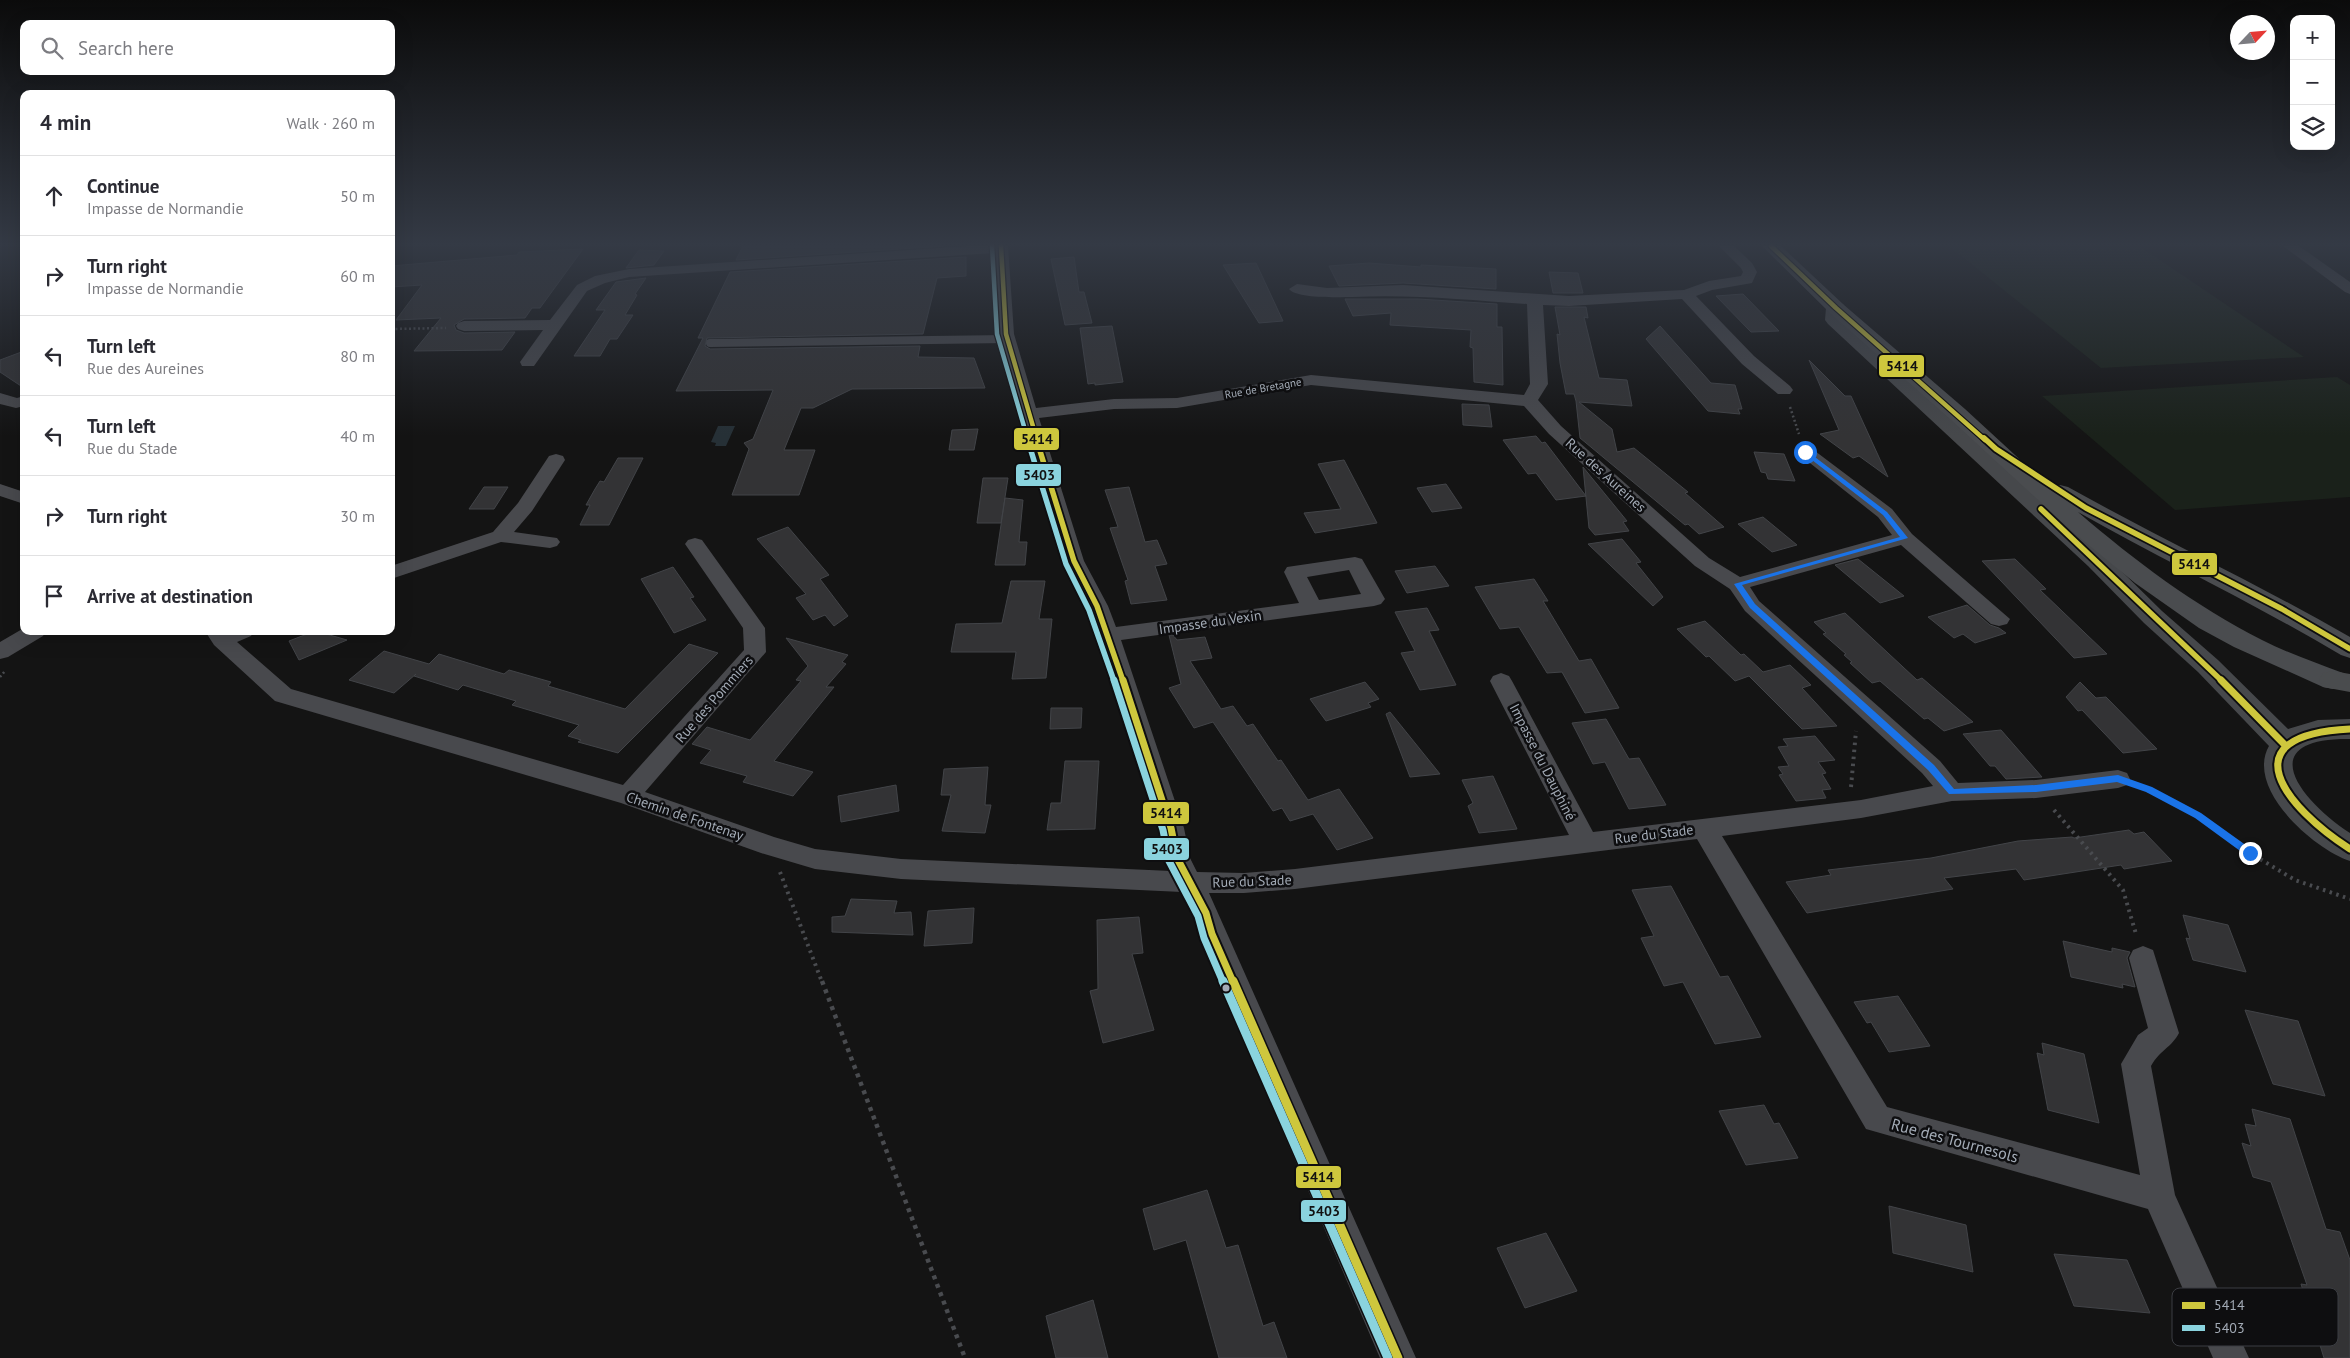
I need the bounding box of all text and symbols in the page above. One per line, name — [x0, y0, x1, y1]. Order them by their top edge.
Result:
north arrow — [2230, 15, 2275, 60]
map controls — [2290, 15, 2335, 150]
button: + — [2290, 15, 2335, 60]
search box — [20, 20, 395, 75]
icon: search — [38, 34, 66, 62]
text: Search here — [78, 36, 174, 60]
button: − — [2290, 60, 2335, 105]
button: layers — [2290, 105, 2335, 150]
text: 4 min — [40, 109, 91, 136]
text: Walk · 260 m — [286, 113, 375, 133]
text: Continue — [87, 174, 159, 198]
icon: ahead — [40, 182, 68, 210]
text: 50 m — [340, 186, 375, 206]
text: Impasse de Normandie — [87, 198, 244, 218]
text: Turn right — [87, 254, 167, 278]
icon: right — [40, 262, 68, 290]
text: 60 m — [340, 266, 375, 286]
text: Impasse de Normandie — [87, 278, 244, 298]
text: Turn left — [87, 334, 156, 358]
icon: left — [40, 342, 68, 370]
text: 80 m — [340, 346, 375, 366]
line badge: 5414 — [1878, 354, 1925, 378]
text: 5414 — [1886, 357, 1918, 375]
text: Rue des Aureines — [87, 358, 204, 378]
street label: Rue de Bretagne — [1223, 374, 1303, 402]
text: Turn left — [87, 414, 156, 438]
icon: left — [40, 422, 68, 450]
text: 40 m — [340, 426, 375, 446]
line badge: 5414 — [1013, 427, 1060, 451]
text: 5414 — [1021, 430, 1053, 448]
street label: Rue des Aureines — [1562, 434, 1650, 516]
text: Rue du Stade — [87, 438, 177, 458]
route start — [1794, 441, 1817, 464]
line badge: 5403 — [1015, 463, 1062, 487]
text: 5403 — [1023, 466, 1055, 484]
icon: right — [40, 502, 68, 530]
text: Turn right — [87, 504, 167, 528]
text: 30 m — [340, 506, 375, 526]
line badge: 5414 — [2171, 552, 2218, 576]
text: 5414 — [2178, 555, 2210, 573]
icon: arrive — [40, 582, 68, 610]
text: Arrive at destination — [87, 584, 253, 608]
street label: Impasse du Vexin — [1157, 606, 1263, 638]
street label: Rue des Pommiers — [671, 652, 757, 746]
street label: Impasse du Dauphiné — [1506, 701, 1580, 823]
street label: Chemin de Fontenay — [624, 787, 746, 845]
line badge: 5414 — [1142, 801, 1190, 825]
text: 5414 — [1150, 804, 1182, 822]
street label: Rue du Stade — [1614, 820, 1694, 848]
line badge: 5403 — [1143, 837, 1190, 861]
text: 5403 — [1151, 840, 1183, 858]
route end — [2239, 842, 2262, 865]
street label: Rue du Stade — [1212, 871, 1292, 891]
unlabelled marker — [1221, 983, 1231, 993]
street label: Rue des Tournesols — [1889, 1113, 2021, 1167]
line badge: 5414 — [1295, 1165, 1342, 1189]
text: 5414 — [1302, 1168, 1334, 1186]
line badge: 5403 — [1300, 1199, 1347, 1223]
text: 5403 — [1308, 1202, 1340, 1220]
legend — [2172, 1288, 2338, 1346]
text: 5414 — [2214, 1296, 2245, 1314]
text: 5403 — [2214, 1319, 2245, 1337]

